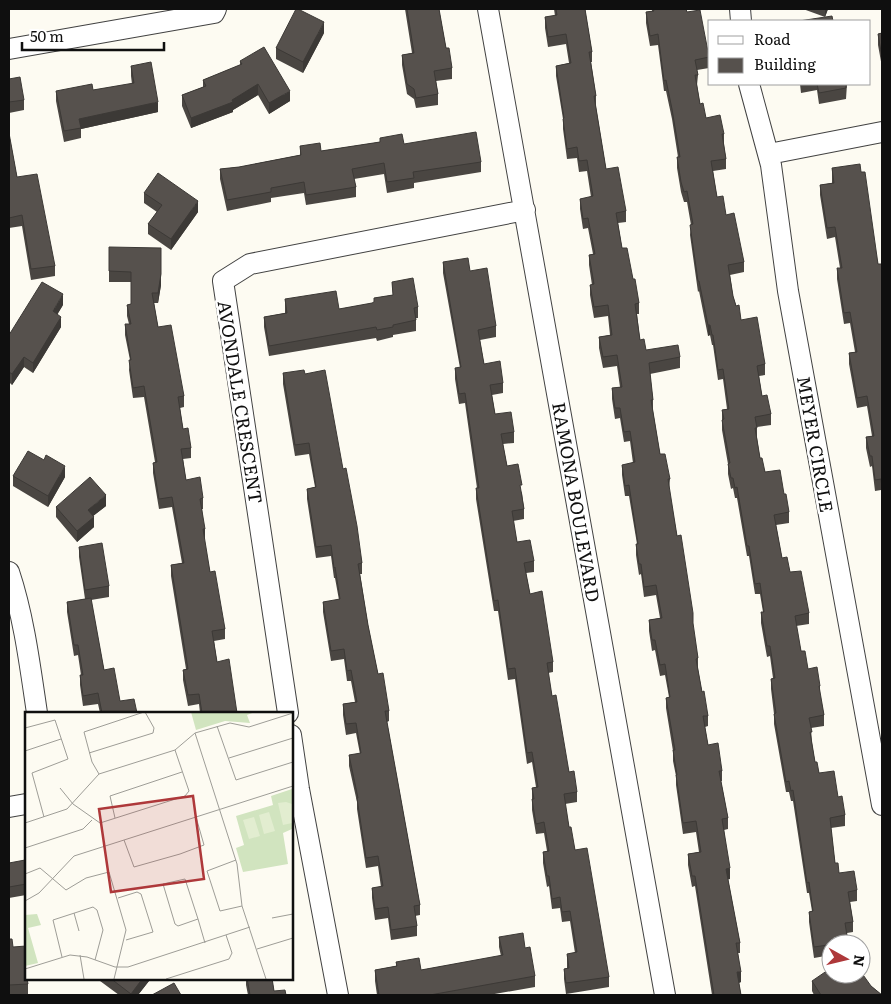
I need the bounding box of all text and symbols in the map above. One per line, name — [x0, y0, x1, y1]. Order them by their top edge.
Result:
scale bar — [22, 20, 165, 52]
legend — [708, 20, 871, 85]
text: 50 m — [30, 24, 64, 47]
text: Road — [754, 27, 790, 50]
text: Building — [754, 52, 816, 75]
street label: AVONDALE CRESCENT — [212, 298, 270, 506]
street label: MEYER CIRCLE — [791, 374, 841, 514]
street label: RAMONA BOULEVARD — [546, 400, 608, 604]
inset map — [25, 712, 292, 979]
north arrow — [821, 934, 871, 984]
text: N — [849, 954, 871, 968]

